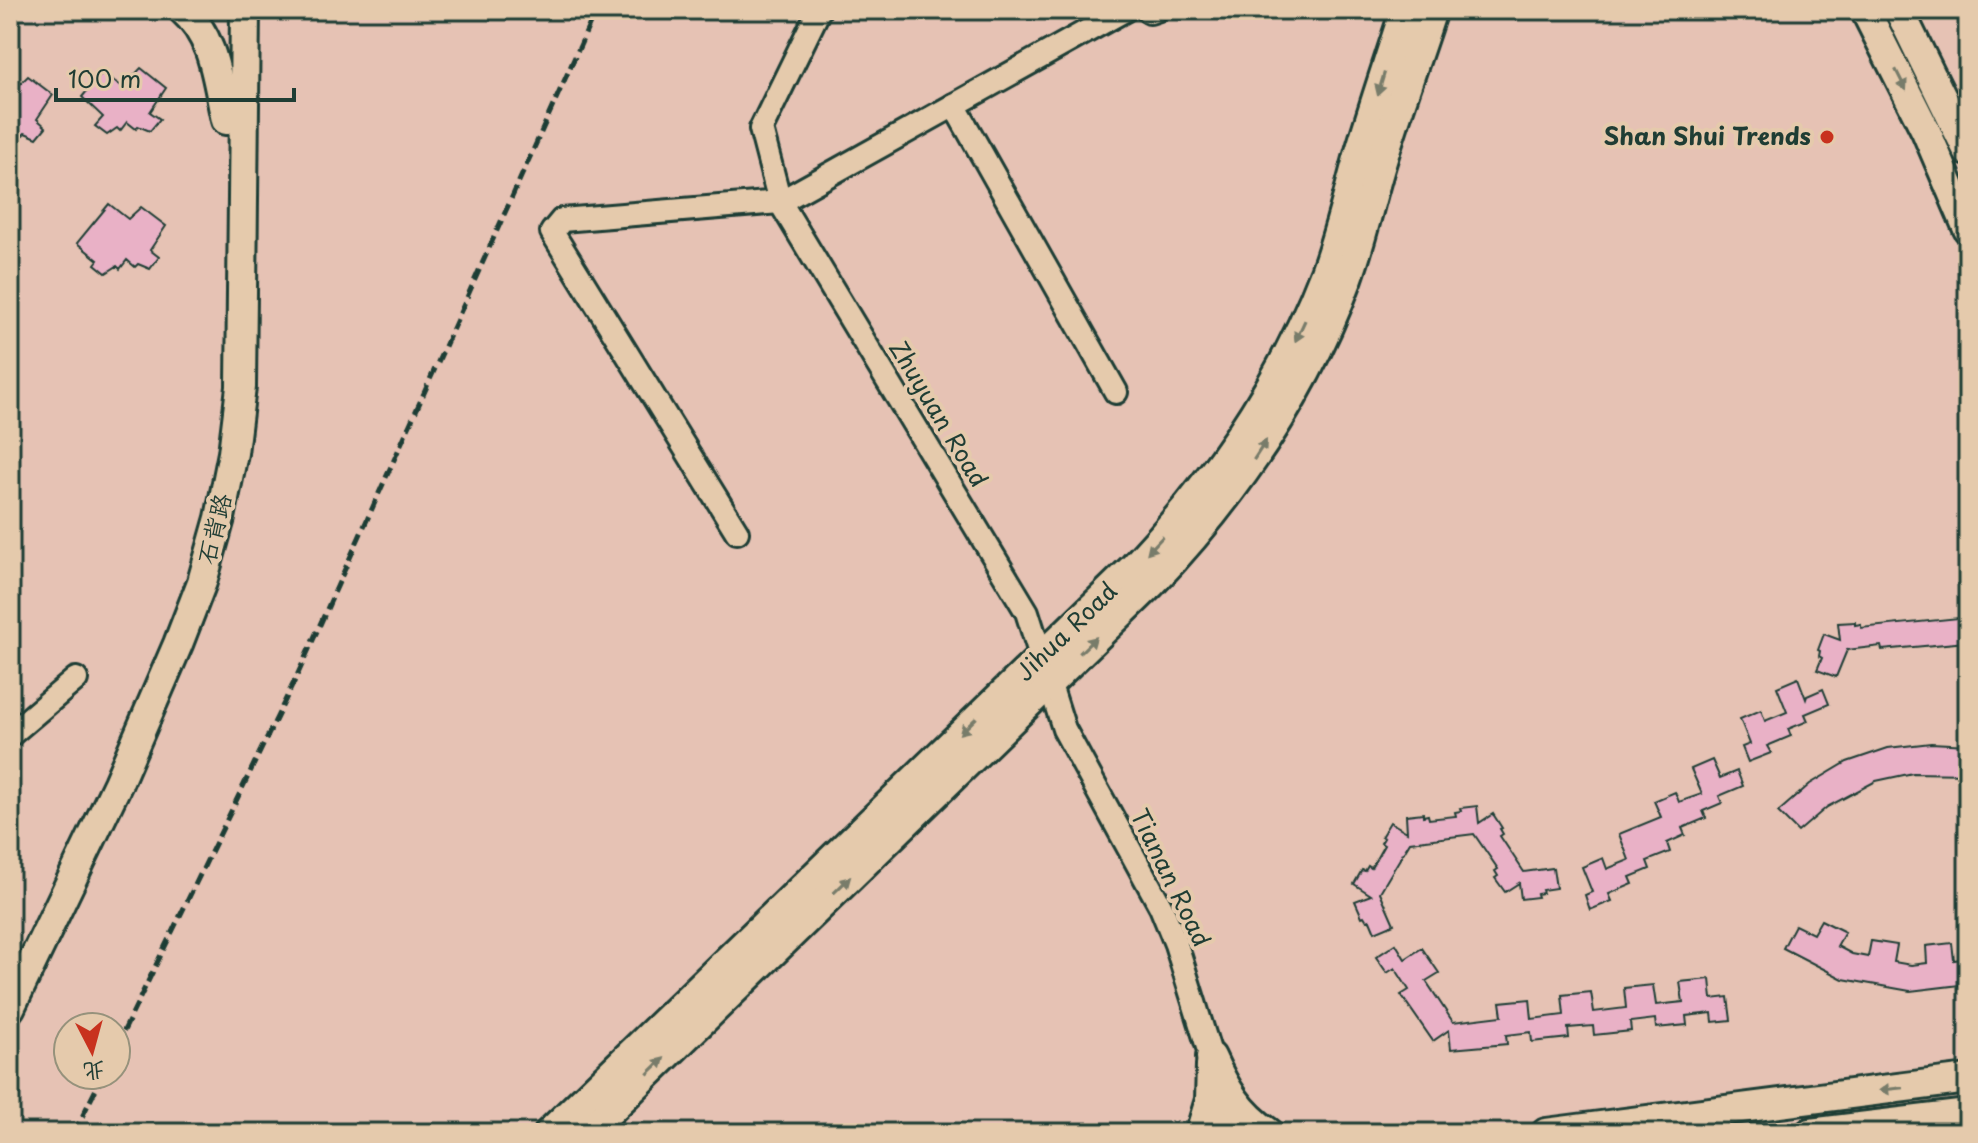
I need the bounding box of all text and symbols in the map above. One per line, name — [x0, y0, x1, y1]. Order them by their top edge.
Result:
scale bar — [56, 52, 294, 102]
text: 100 m — [68, 60, 141, 96]
one-way arrow — [1894, 68, 1907, 91]
one-way arrow — [1375, 73, 1387, 97]
place label: Shan Shui Trends — [1604, 117, 1811, 153]
marker: Shan Shui Trends — [1818, 128, 1836, 146]
one-way arrow — [1293, 319, 1307, 343]
street label: Zhuyuan Road — [881, 332, 998, 493]
one-way arrow — [1252, 440, 1267, 461]
street label: 石背路 — [187, 489, 239, 568]
one-way arrow — [1146, 536, 1164, 555]
street label: Jihua Road — [1007, 573, 1125, 688]
one-way arrow — [1078, 636, 1097, 654]
one-way arrow — [959, 717, 978, 735]
street label: Tianan Road — [1123, 802, 1221, 952]
one-way arrow — [832, 876, 851, 894]
north arrow — [52, 1011, 132, 1091]
text: 北 — [82, 1055, 107, 1090]
one-way arrow — [646, 1057, 665, 1076]
one-way arrow — [1878, 1082, 1903, 1095]

